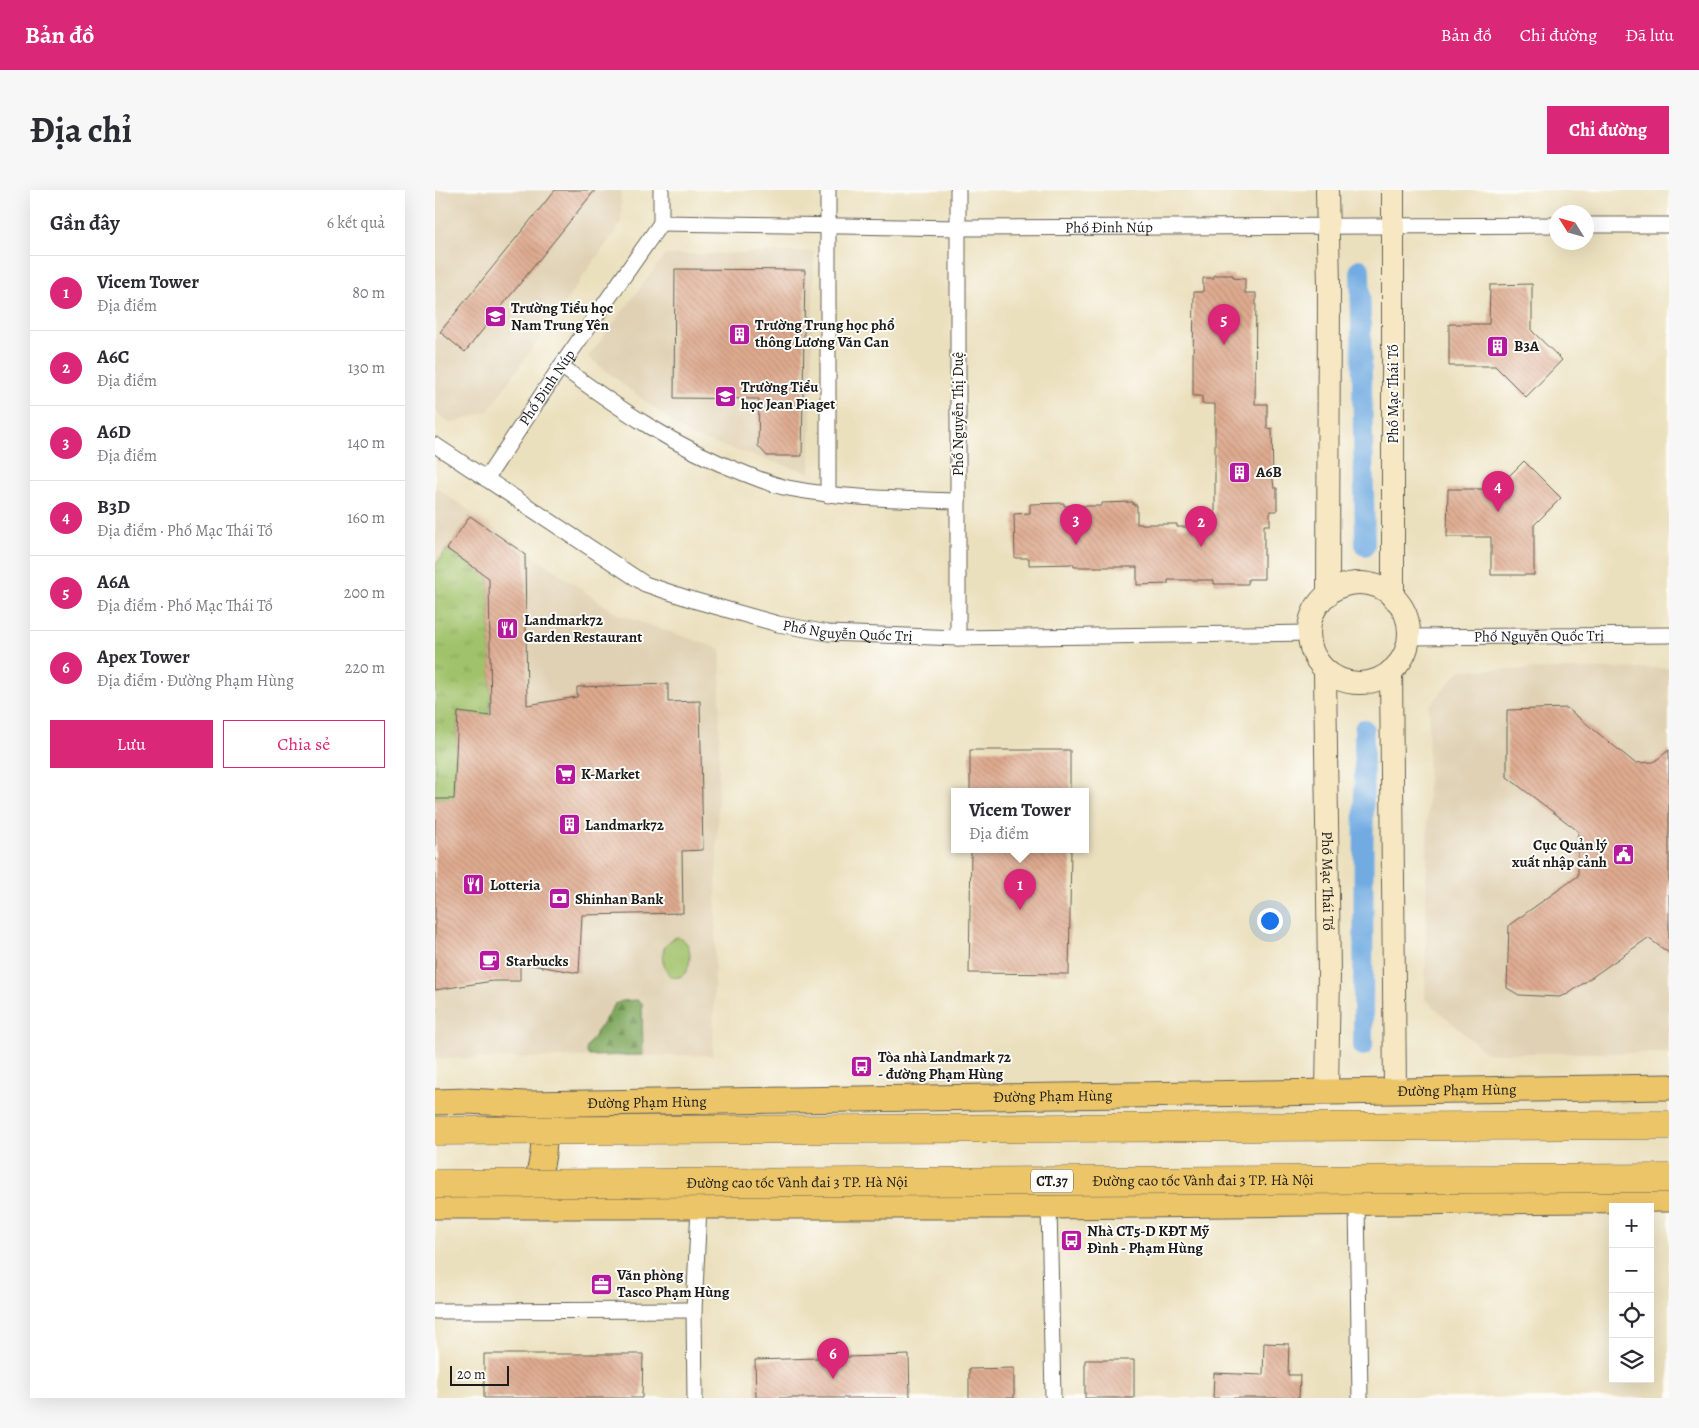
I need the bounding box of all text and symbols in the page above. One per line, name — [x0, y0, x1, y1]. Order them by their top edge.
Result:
text: Bản đồ — [25, 19, 94, 51]
text: Bản đồ — [1441, 23, 1492, 47]
text: Chỉ đường — [1520, 23, 1597, 47]
text: Đã lưu — [1625, 23, 1674, 47]
text: Địa chỉ — [30, 106, 132, 154]
button: Chỉ đường — [1547, 106, 1669, 154]
north arrow — [1549, 205, 1594, 250]
text: Gần đây — [50, 209, 120, 237]
text: 6 kết quả — [327, 212, 385, 234]
street label: Phố Đinh Núp — [1065, 217, 1153, 237]
text: Vicem Tower — [97, 269, 199, 295]
text: 1 — [63, 282, 69, 304]
text: 80 m — [352, 282, 385, 304]
text: Địa điểm — [97, 295, 157, 317]
place label: Trường Tiểu học Nam Trung Yên — [511, 298, 613, 335]
pin: 5 — [1208, 304, 1240, 345]
school or university icon: Trường Tiểu học Nam Trung Yên — [483, 305, 507, 329]
place label: Trường Trung học phổ thông Lương Văn Can — [755, 315, 895, 352]
building icon: Trường Trung học phổ thông Lương Văn Can — [727, 322, 751, 346]
building icon: B3A — [1486, 334, 1510, 358]
place label: B3A — [1514, 336, 1540, 356]
text: A6C — [97, 344, 129, 370]
street label: Phố Mạc Thái Tổ — [1383, 344, 1403, 444]
street label: Phố Đinh Núp — [514, 345, 580, 429]
street label: Phố Nguyễn Thị Duệ — [948, 351, 968, 476]
text: 2 — [62, 357, 70, 379]
text: 130 m — [348, 357, 385, 379]
text: Địa điểm — [97, 370, 157, 392]
place label: Trường Tiểu học Jean Piaget — [741, 377, 835, 414]
school or university icon: Trường Tiểu học Jean Piaget — [713, 384, 737, 408]
text: A6D — [97, 419, 131, 445]
text: 3 — [63, 432, 69, 454]
text: 140 m — [347, 432, 385, 454]
text: Địa điểm — [97, 445, 157, 467]
building icon: A6B — [1228, 460, 1252, 484]
place label: A6B — [1255, 462, 1282, 482]
pin: 4 — [1482, 471, 1514, 512]
text: B3D — [97, 494, 130, 520]
pin: 3 — [1060, 504, 1092, 545]
pin: 2 — [1185, 506, 1217, 547]
text: 4 — [62, 507, 70, 529]
text: 160 m — [347, 507, 385, 529]
text: Địa điểm · Phố Mạc Thái Tổ — [97, 520, 273, 542]
text: A6A — [97, 569, 130, 595]
text: 5 — [63, 582, 69, 604]
text: 200 m — [344, 582, 385, 604]
text: Địa điểm · Phố Mạc Thái Tổ — [97, 595, 273, 617]
place label: Landmark72 Garden Restaurant — [524, 610, 642, 647]
street label: Phố Nguyễn Quốc Trị — [781, 615, 913, 646]
restaurant icon: Landmark72 Garden Restaurant — [496, 617, 520, 641]
street label: Phố Nguyễn Quốc Trị — [1474, 625, 1604, 646]
text: Apex Tower — [97, 644, 190, 670]
text: 6 — [62, 657, 70, 679]
text: 220 m — [345, 657, 385, 679]
text: Địa điểm · Đường Phạm Hùng — [97, 670, 294, 692]
button: Lưu — [50, 720, 213, 768]
button: Chia sẻ — [223, 720, 385, 768]
supermarket icon: K-Market — [553, 762, 577, 786]
place label: K-Market — [581, 764, 640, 784]
popup — [951, 788, 1089, 853]
text: Vicem Tower — [969, 797, 1071, 823]
building icon: Landmark72 — [557, 813, 581, 837]
place label: Landmark72 — [585, 815, 665, 835]
text: Địa điểm — [969, 823, 1029, 845]
street label: Phố Mạc Thái Tổ — [1317, 831, 1338, 931]
place label: Cục Quản lý xuất nhập cảnh — [1512, 835, 1608, 872]
public building icon: Cục Quản lý xuất nhập cảnh — [1611, 842, 1635, 866]
pin: 1 — [1004, 869, 1036, 910]
restaurant icon: Lotteria — [462, 873, 486, 897]
place label: Lotteria — [490, 875, 541, 895]
bank icon: Shinhan Bank — [547, 887, 571, 911]
place label: Shinhan Bank — [575, 889, 663, 909]
your location — [1257, 908, 1283, 934]
cafe icon: Starbucks — [478, 949, 502, 973]
place label: Starbucks — [506, 951, 569, 971]
place label: Tòa nhà Landmark 72 - đường Phạm Hùng — [878, 1047, 1012, 1084]
bus stop icon: Tòa nhà Landmark 72 - đường Phạm Hùng — [850, 1054, 874, 1078]
street label: Đường Phạm Hùng — [1397, 1079, 1517, 1101]
street label: Đường Phạm Hùng — [993, 1085, 1113, 1107]
street label: Đường Phạm Hùng — [587, 1091, 707, 1113]
road number: CT.37 — [1031, 1169, 1073, 1192]
street label: Đường cao tốc Vành đai 3 TP. Hà Nội — [1092, 1170, 1314, 1191]
street label: Đường cao tốc Vành đai 3 TP. Hà Nội — [686, 1172, 908, 1193]
map controls — [1609, 1203, 1654, 1383]
button: + — [1609, 1203, 1654, 1248]
place label: Nhà CT5-D KĐT Mỹ Đình - Phạm Hùng — [1087, 1221, 1210, 1258]
bus stop icon: Nhà CT5-D KĐT Mỹ Đình - Phạm Hùng — [1059, 1228, 1083, 1252]
button: − — [1609, 1248, 1654, 1293]
place label: Văn phòng Tasco Phạm Hùng — [616, 1265, 730, 1302]
office icon: Văn phòng Tasco Phạm Hùng — [589, 1272, 613, 1296]
button: locate — [1609, 1293, 1654, 1338]
pin: 6 — [817, 1338, 849, 1379]
button: layers — [1609, 1338, 1654, 1383]
scale bar — [450, 1363, 509, 1386]
text: 20 m — [457, 1365, 486, 1384]

